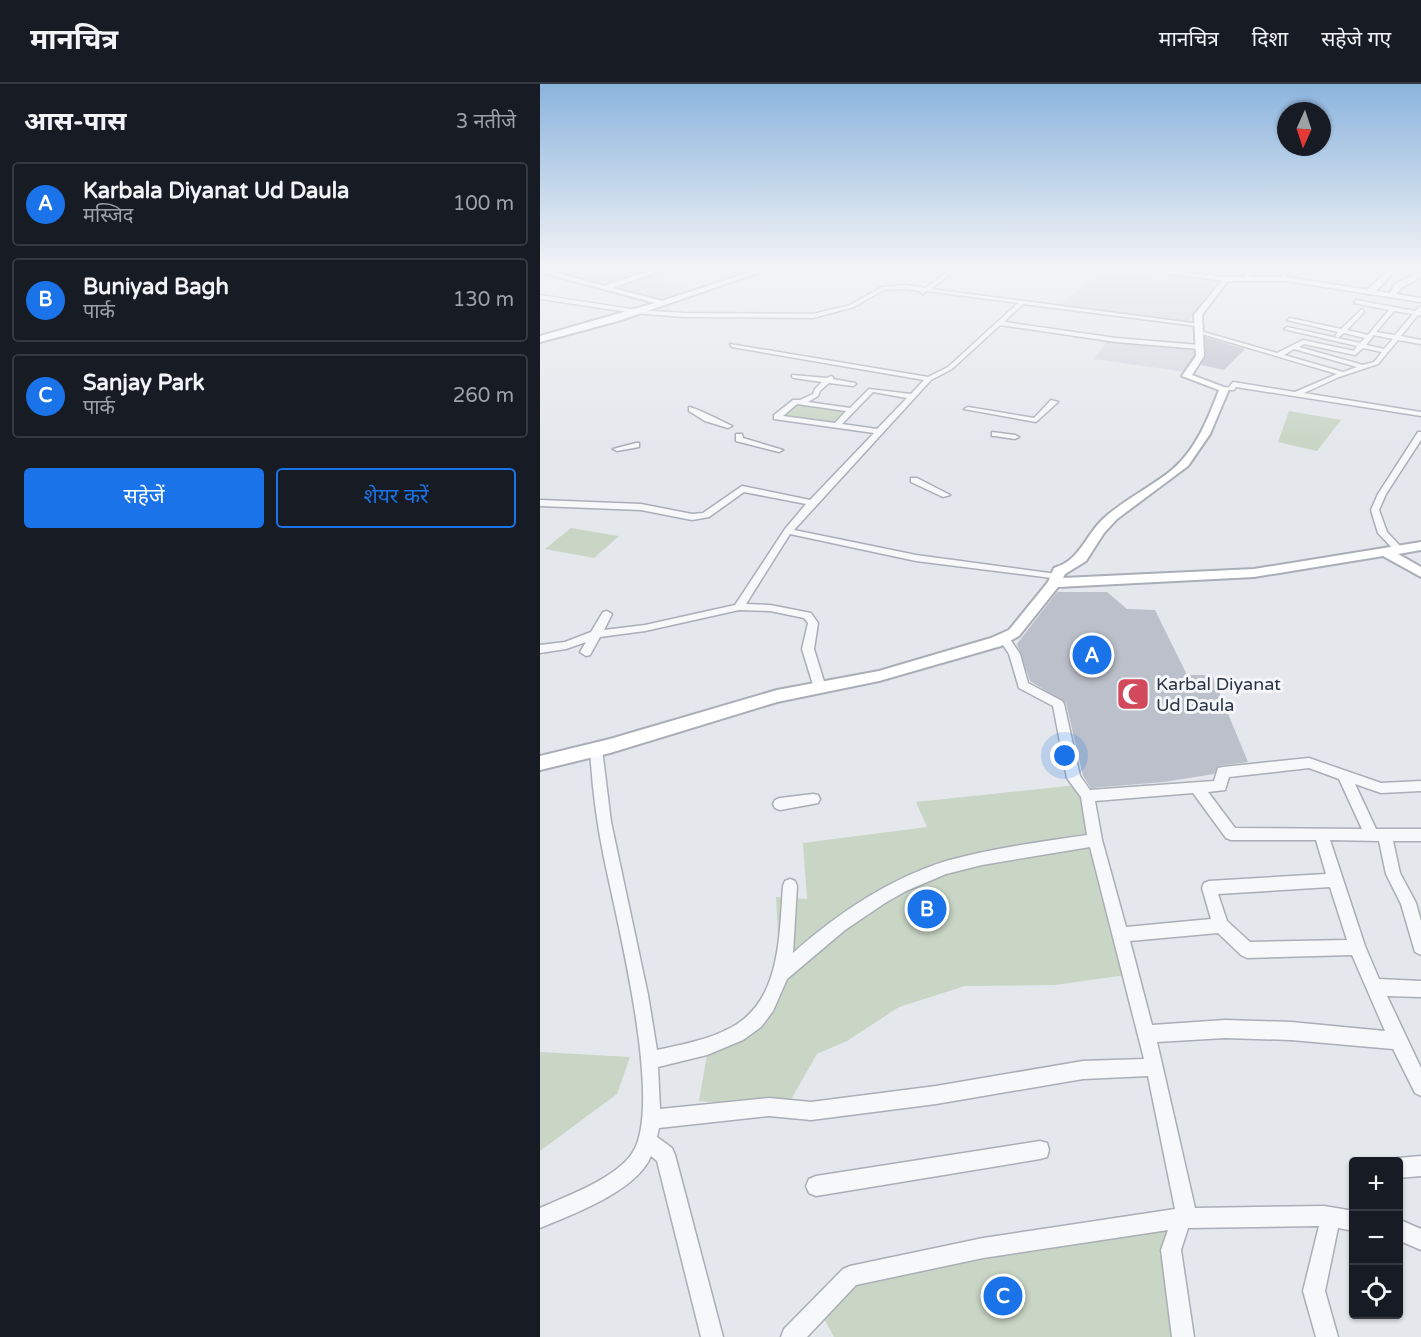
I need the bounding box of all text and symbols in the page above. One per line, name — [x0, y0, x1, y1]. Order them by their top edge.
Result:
text: मानचित्र — [30, 23, 118, 57]
text: मानचित्र — [1159, 27, 1219, 52]
text: दिशा — [1252, 27, 1288, 52]
text: सहेजे गए — [1321, 27, 1391, 52]
north arrow — [1277, 102, 1331, 156]
text: आस-पास — [24, 106, 126, 137]
text: 3 नतीजे — [456, 110, 516, 134]
text: Karbala Diyanat Ud Daula — [83, 178, 350, 204]
text: A — [38, 192, 53, 216]
text: 100 m — [453, 192, 514, 216]
text: मस्जिद — [83, 204, 133, 228]
text: Buniyad Bagh — [83, 274, 229, 300]
text: B — [39, 288, 52, 312]
text: 130 m — [453, 288, 514, 312]
text: पार्क — [83, 300, 115, 324]
text: Sanjay Park — [83, 370, 205, 396]
text: C — [39, 384, 52, 408]
text: 260 m — [453, 384, 514, 408]
text: पार्क — [83, 396, 115, 420]
button: सहेजें — [24, 468, 264, 528]
button: शेयर करें — [276, 468, 516, 528]
pin: A — [1072, 632, 1112, 678]
place label: Karbal Diyanat Ud Daula — [1156, 673, 1281, 716]
mosque icon: Karbal Diyanat Ud Daula — [1115, 676, 1151, 712]
your location — [1050, 741, 1079, 770]
pin: B — [908, 886, 946, 932]
map controls — [1349, 1157, 1403, 1319]
button: + — [1349, 1157, 1403, 1211]
button: − — [1349, 1211, 1403, 1265]
button: locate — [1349, 1265, 1403, 1319]
pin: C — [984, 1274, 1022, 1318]

